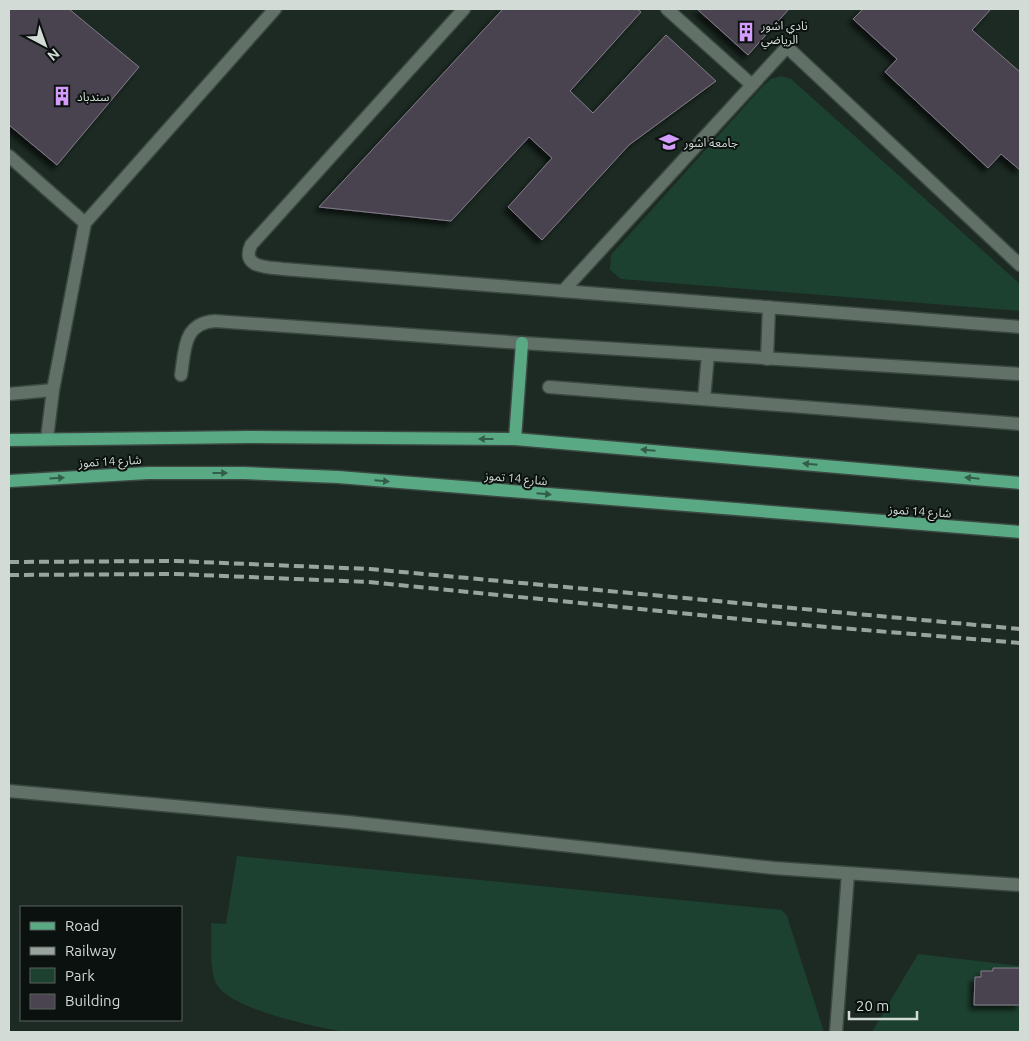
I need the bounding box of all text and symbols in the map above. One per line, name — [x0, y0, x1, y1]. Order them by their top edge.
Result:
place label: نادي اشور الرياضي — [760, 19, 808, 49]
north arrow — [20, 20, 70, 70]
building icon: نادي اشور الرياضي — [735, 21, 757, 43]
text: N — [44, 45, 63, 64]
building icon: سندباد — [51, 85, 73, 107]
place label: سندباد — [77, 90, 109, 104]
school or university icon: جامعة اشور — [658, 131, 680, 153]
place label: جامعة اشور — [683, 136, 738, 150]
one-way arrow — [478, 435, 494, 443]
one-way arrow — [640, 446, 656, 454]
street label: شارع 14 تموز — [77, 453, 142, 472]
one-way arrow — [802, 459, 818, 467]
one-way arrow — [212, 469, 228, 477]
street label: شارع 14 تموز — [483, 469, 548, 490]
one-way arrow — [50, 473, 66, 481]
one-way arrow — [963, 474, 979, 482]
one-way arrow — [374, 477, 390, 485]
one-way arrow — [536, 490, 552, 498]
street label: شارع 14 تموز — [887, 502, 952, 523]
legend — [20, 906, 182, 1021]
text: Road — [65, 917, 100, 934]
text: Railway — [65, 942, 116, 959]
text: Park — [65, 967, 95, 984]
scale bar — [849, 988, 916, 1020]
text: Building — [65, 992, 120, 1009]
text: 20 m — [856, 997, 889, 1014]

